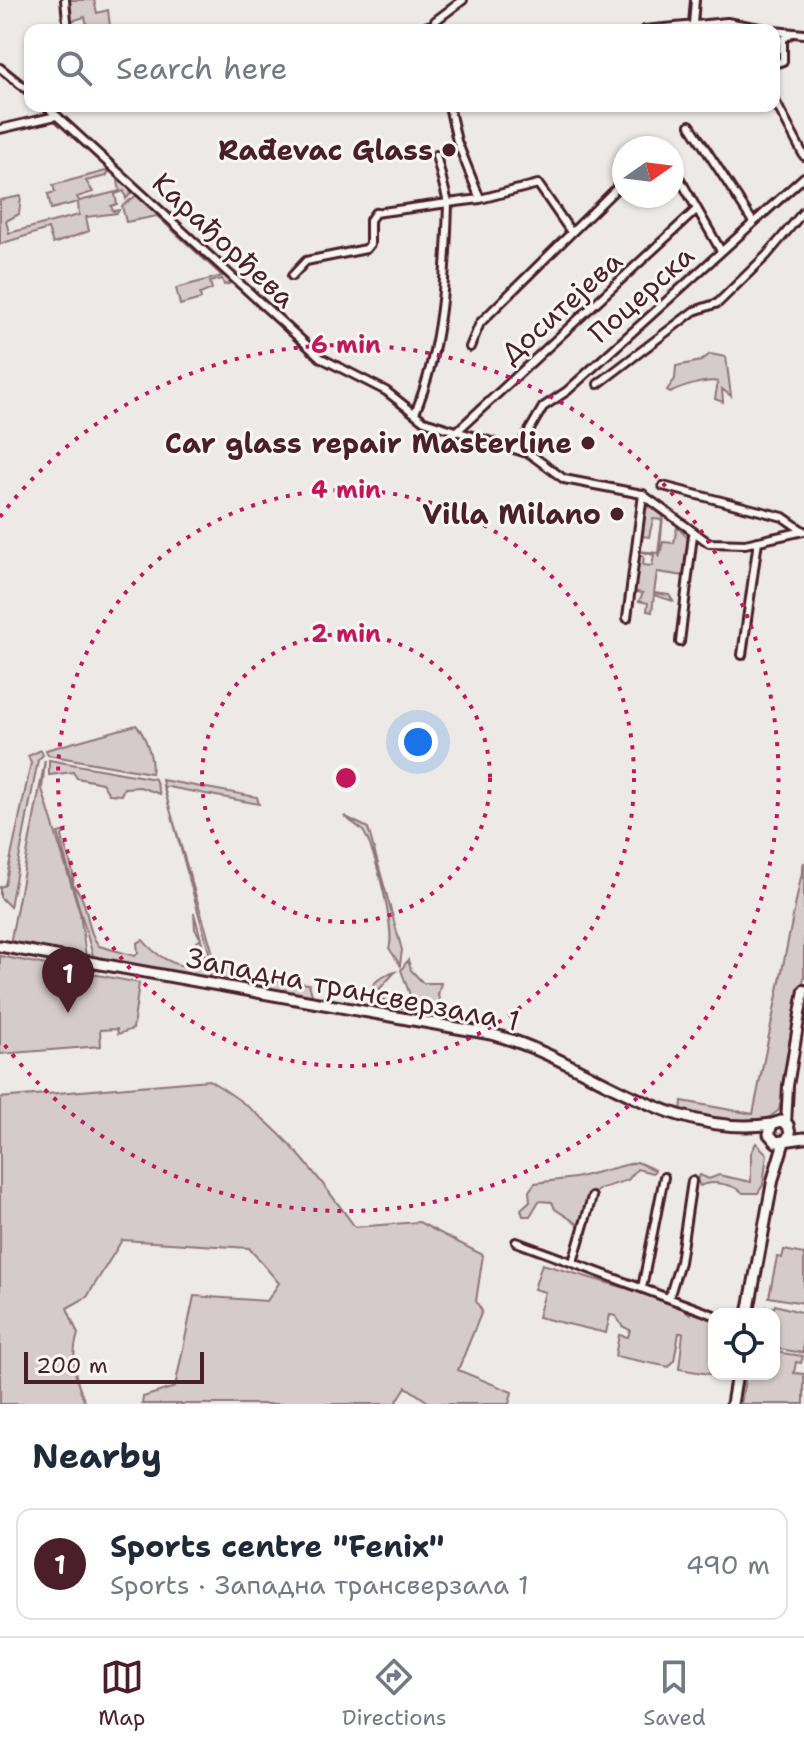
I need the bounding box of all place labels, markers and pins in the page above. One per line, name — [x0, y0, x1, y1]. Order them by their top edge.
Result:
place label: Rađevac Glass — [218, 131, 433, 169]
marker: Rađevac Glass — [440, 141, 458, 159]
place label: Car glass repair Masterline — [165, 424, 572, 462]
marker: Car glass repair Masterline — [579, 434, 597, 452]
place label: Villa Milano — [422, 495, 601, 533]
marker: Villa Milano — [608, 505, 626, 523]
centre of rings — [332, 764, 360, 792]
pin: 1 — [42, 947, 94, 1013]

